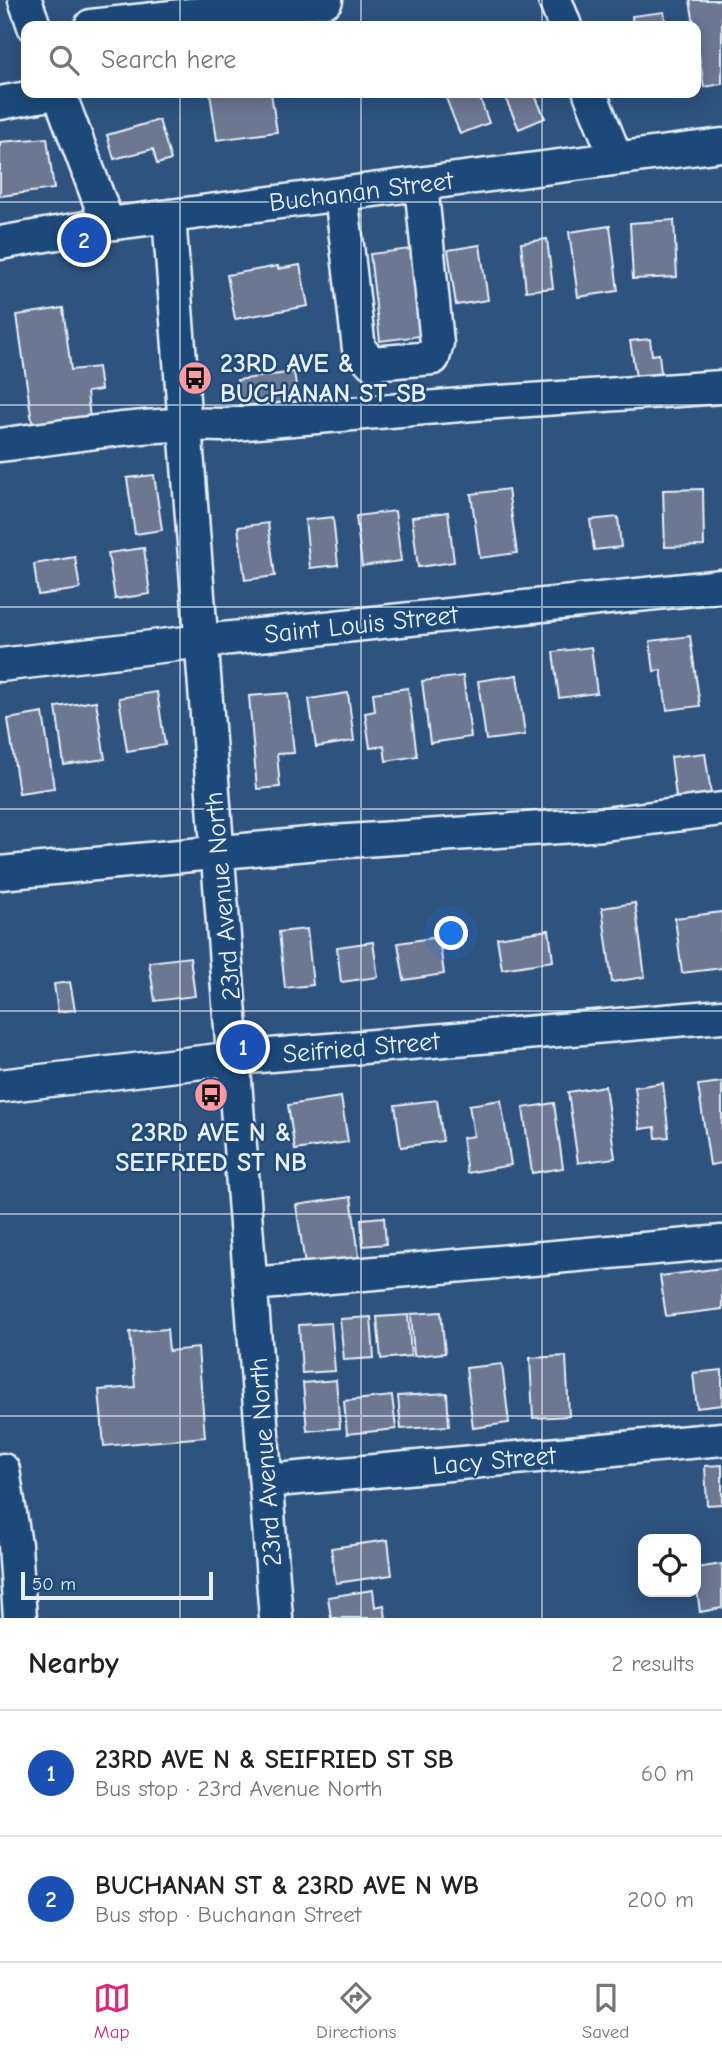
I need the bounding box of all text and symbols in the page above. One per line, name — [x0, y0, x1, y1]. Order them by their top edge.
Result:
search box — [21, 21, 701, 98]
icon: search — [45, 41, 83, 79]
text: Search here — [101, 45, 236, 75]
street label: Buchanan Street — [267, 166, 456, 218]
pin: 2 — [61, 214, 107, 266]
place label: 23RD AVE & BUCHANAN ST SB — [220, 349, 427, 409]
bus stop icon: 23RD AVE & BUCHANAN ST SB — [176, 359, 214, 397]
street label: Saint Louis Street — [263, 600, 461, 650]
street label: 23rd Avenue North — [199, 790, 247, 1001]
your location — [434, 916, 468, 950]
pin: 1 — [220, 1021, 266, 1073]
street label: Seifried Street — [281, 1026, 442, 1070]
bus stop icon: 23RD AVE N & SEIFRIED ST NB — [192, 1076, 230, 1114]
place label: 23RD AVE N & SEIFRIED ST NB — [115, 1118, 307, 1178]
street label: 23rd Avenue North — [244, 1357, 288, 1567]
street label: Lacy Street — [431, 1441, 559, 1481]
map controls — [638, 1534, 701, 1597]
button: locate — [638, 1534, 701, 1597]
scale bar — [21, 1569, 214, 1601]
text: 50 m — [32, 1573, 76, 1595]
text: Nearby — [28, 1646, 119, 1681]
text: 2 results — [612, 1650, 694, 1677]
text: 23RD AVE N & SEIFRIED ST SB — [95, 1745, 454, 1775]
text: 1 — [46, 1760, 56, 1787]
text: 60 m — [641, 1760, 694, 1787]
text: Bus stop · 23rd Avenue North — [95, 1775, 383, 1802]
text: BUCHANAN ST & 23RD AVE N WB — [95, 1871, 479, 1901]
text: 2 — [45, 1886, 57, 1913]
text: 200 m — [627, 1886, 694, 1913]
text: Bus stop · Buchanan Street — [95, 1901, 361, 1928]
tab: Map — [93, 1979, 131, 2043]
tab: Directions — [316, 1979, 396, 2043]
tab: Saved — [582, 1979, 629, 2043]

